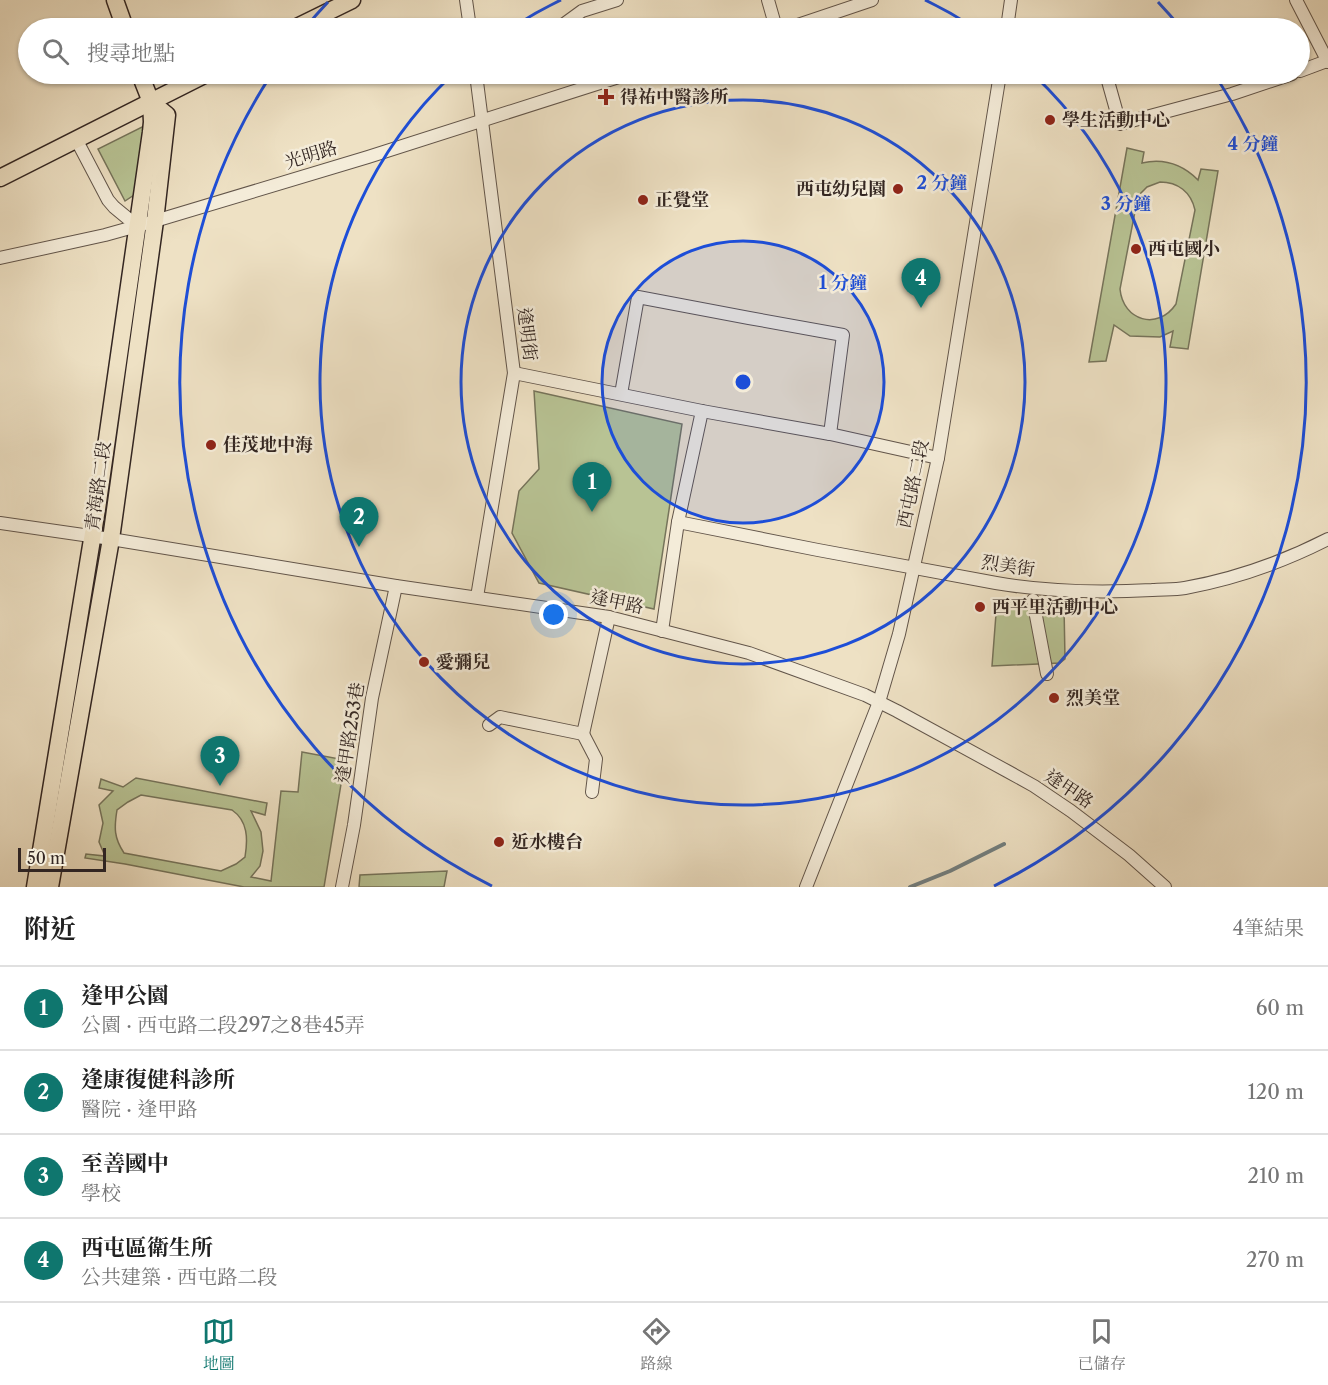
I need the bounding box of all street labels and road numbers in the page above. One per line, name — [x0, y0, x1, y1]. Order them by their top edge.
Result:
street label: 光明路 — [282, 137, 340, 173]
street label: 逢明街 — [513, 306, 541, 362]
street label: 西屯路二段 — [893, 438, 933, 530]
street label: 青海路二段 — [81, 440, 115, 532]
street label: 烈美街 — [980, 551, 1036, 581]
street label: 逢甲路 — [588, 586, 646, 618]
street label: 逢甲路253巷 — [331, 681, 369, 785]
street label: 逢甲路 — [1040, 765, 1098, 813]

